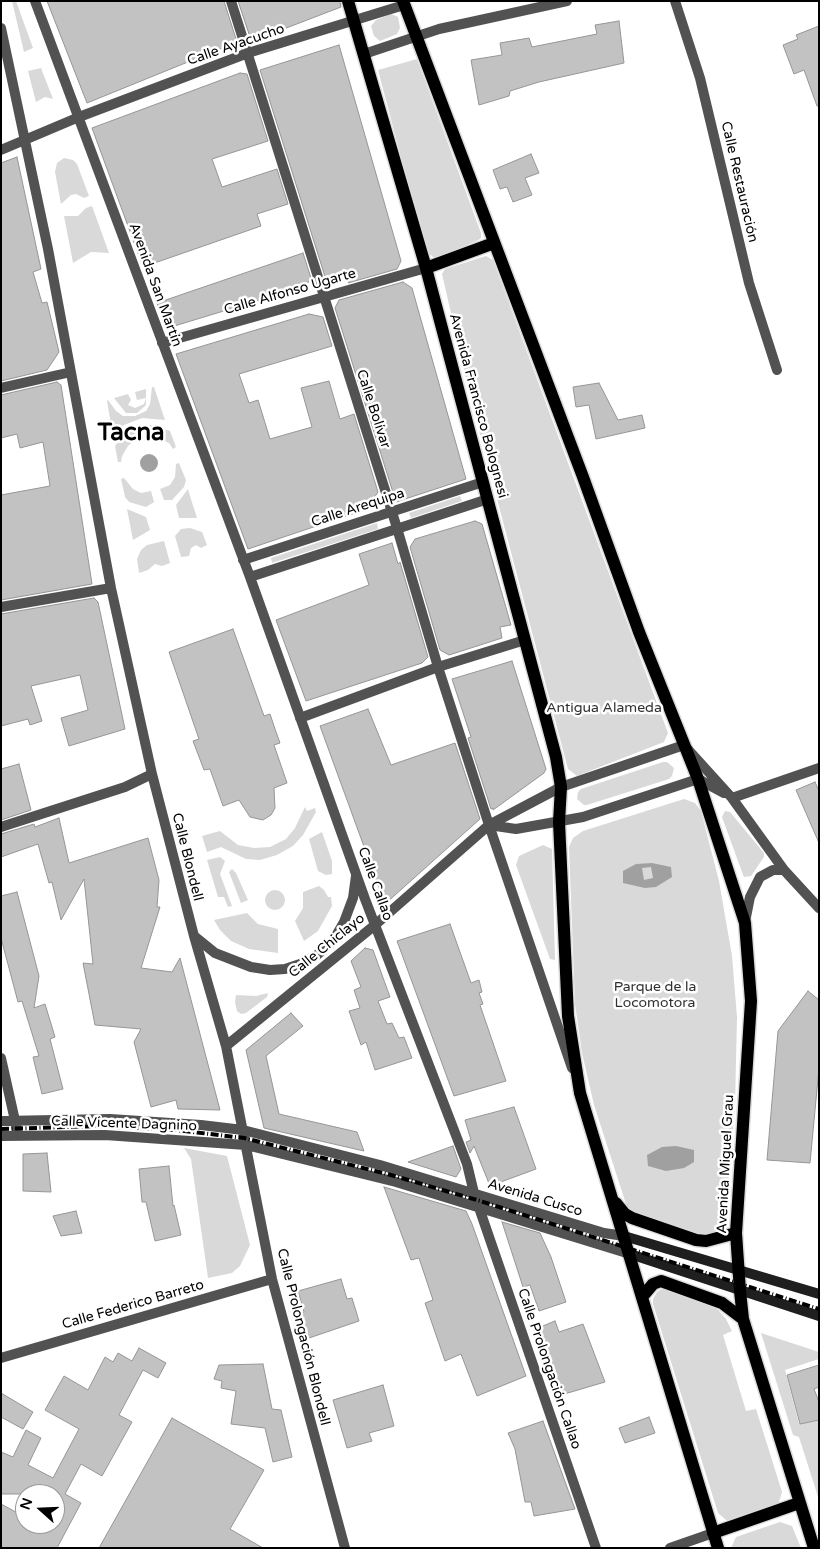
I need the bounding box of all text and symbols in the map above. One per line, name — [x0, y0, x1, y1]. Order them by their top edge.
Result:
street label: Calle Ayacucho — [185, 20, 287, 70]
street label: Calle Restauración — [717, 120, 761, 244]
street label: Avenida San Martín — [125, 221, 185, 349]
street label: Calle Alfonso Ugarte — [222, 265, 358, 319]
street label: Avenida Francisco Bolognesi — [445, 312, 511, 500]
street label: Calle Bolívar — [352, 367, 394, 451]
district label: Tacna — [97, 420, 165, 448]
street label: Calle Arequipa — [309, 485, 407, 531]
park label: Antigua Alameda — [546, 700, 662, 716]
street label: Calle Blondell — [168, 811, 206, 903]
street label: Calle Callao — [354, 845, 396, 923]
street label: Calle Chiclayo — [286, 910, 368, 982]
park label: Parque de la Locomotora — [614, 979, 696, 1012]
street label: Avenida Miguel Grau — [714, 1094, 738, 1234]
street label: Calle Vicente Dagnino — [51, 1113, 197, 1135]
street label: Avenida Cusco — [486, 1176, 584, 1220]
street label: Calle Prolongación Blondell — [273, 1247, 333, 1427]
street label: Calle Federico Barreto — [60, 1277, 206, 1333]
street label: Calle Prolongación Callao — [514, 1286, 584, 1452]
north arrow — [15, 1484, 65, 1534]
text: N — [16, 1496, 36, 1512]

